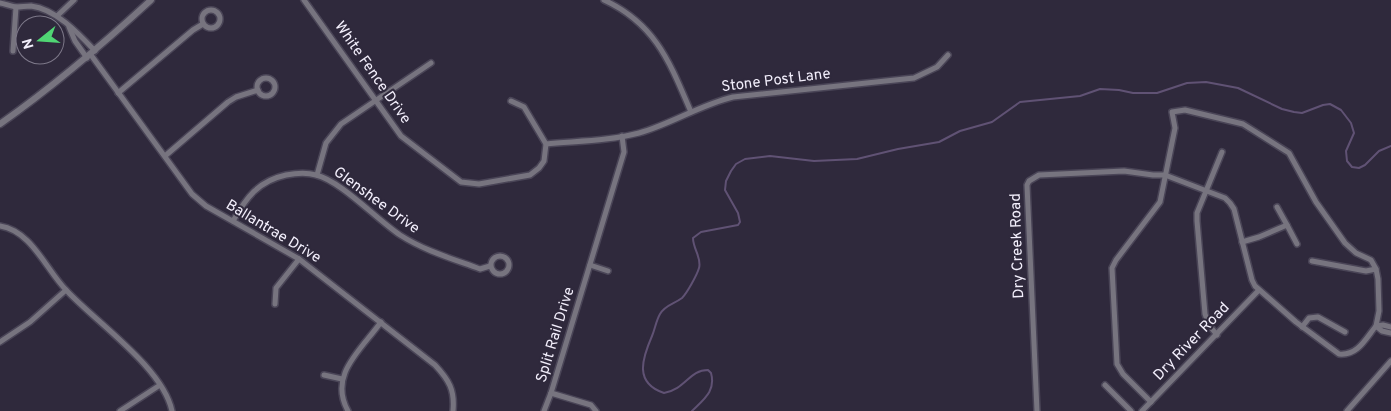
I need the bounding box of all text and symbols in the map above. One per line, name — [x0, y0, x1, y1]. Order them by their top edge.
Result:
north arrow — [15, 15, 65, 65]
street label: White Fence Drive — [330, 18, 414, 128]
text: N — [19, 36, 39, 51]
street label: Stone Post Lane — [720, 65, 832, 97]
street label: Glenshee Drive — [329, 163, 423, 239]
street label: Dry Creek Road — [1007, 193, 1029, 299]
street label: Ballantrae Drive — [222, 196, 324, 268]
street label: Split Rail Drive — [532, 285, 580, 385]
street label: Dry River Road — [1150, 299, 1234, 385]

